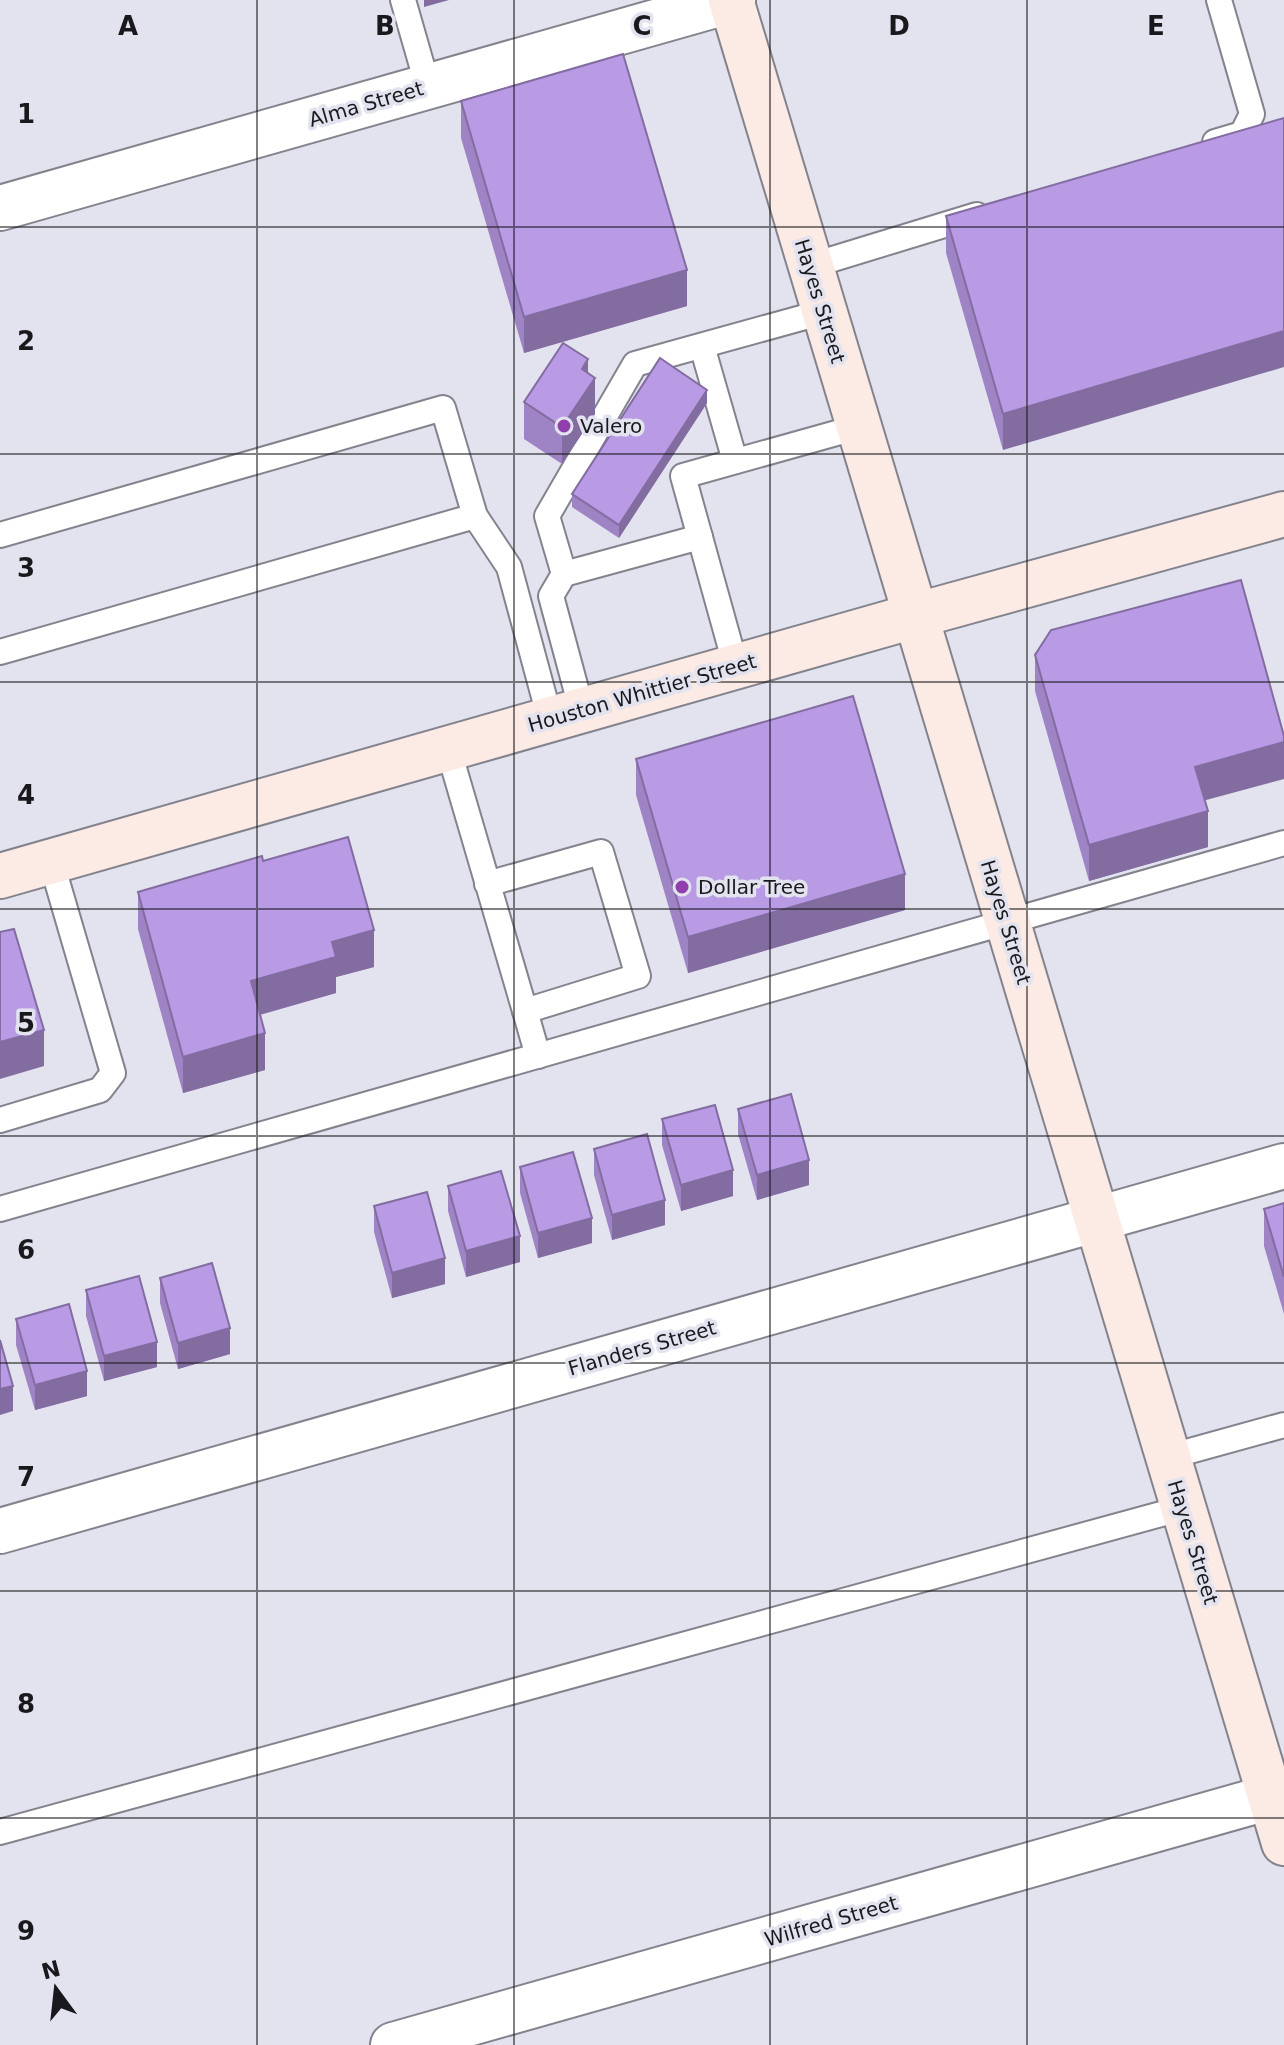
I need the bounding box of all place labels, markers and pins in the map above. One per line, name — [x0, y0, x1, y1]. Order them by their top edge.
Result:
place label: Valero — [580, 414, 642, 438]
marker: Valero — [555, 417, 573, 435]
place label: Dollar Tree — [698, 875, 805, 899]
marker: Dollar Tree — [673, 878, 691, 896]

